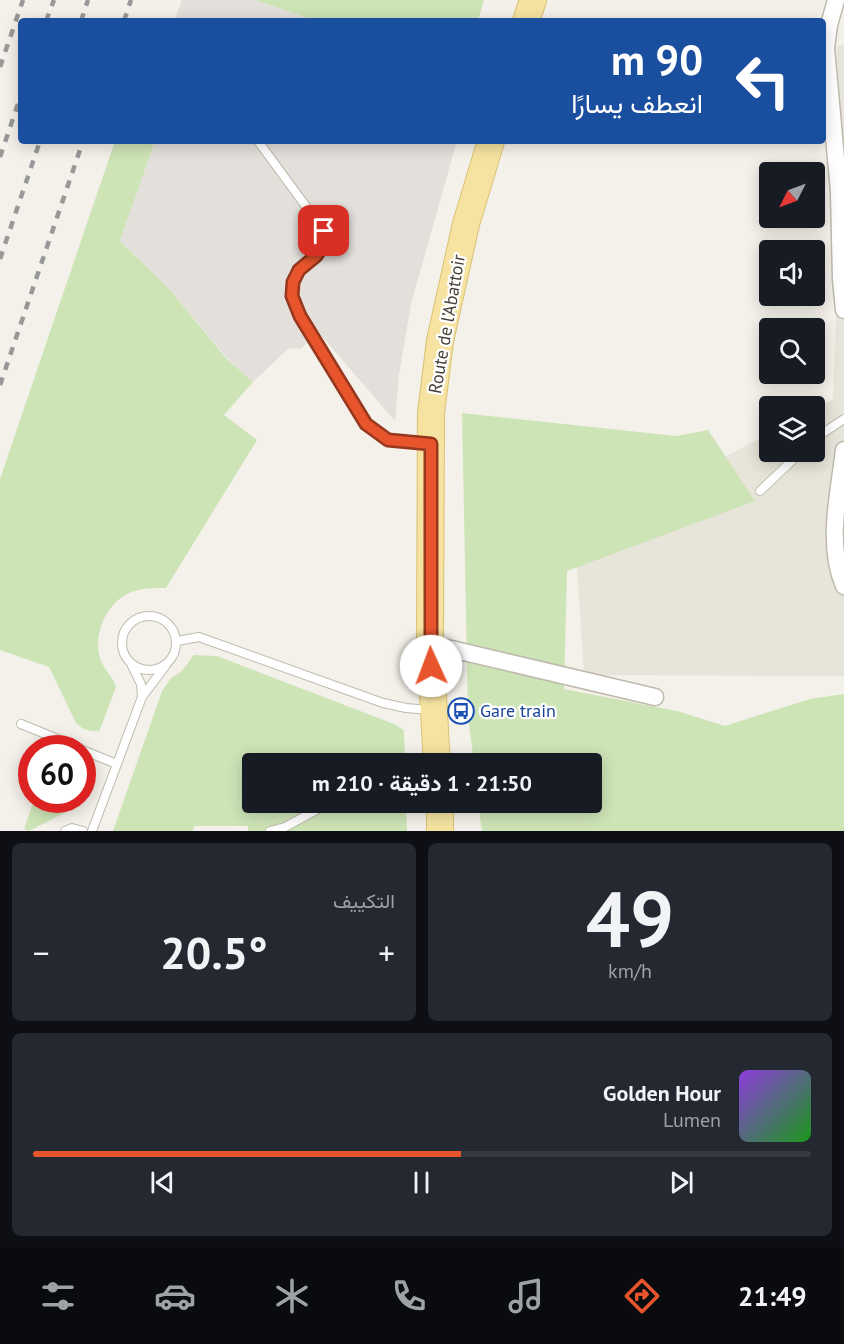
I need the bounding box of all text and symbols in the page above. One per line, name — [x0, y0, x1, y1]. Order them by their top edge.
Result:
text: 90 m — [611, 32, 703, 87]
icon: left — [724, 42, 802, 120]
text: انعطف يسارًا — [571, 86, 703, 120]
north arrow — [759, 162, 825, 228]
map controls — [759, 162, 825, 462]
pin — [298, 205, 349, 256]
icon: arrive — [307, 214, 340, 247]
button: sound — [759, 240, 825, 306]
street label: Route de l’Abattoir — [423, 252, 470, 395]
button: search — [759, 318, 825, 384]
button: layers — [759, 396, 825, 462]
position arrow — [399, 634, 463, 698]
bus stop icon: Gare train — [446, 696, 476, 726]
place label: Gare train — [480, 699, 556, 722]
speed limit sign: 60 — [18, 735, 96, 813]
text: 21:50 · 1 دقيقة · 210 m — [312, 769, 532, 797]
text: 49 — [586, 868, 674, 969]
text: التكييف — [333, 888, 395, 914]
text: 20.5° — [160, 923, 268, 981]
text: − — [33, 931, 50, 974]
text: + — [378, 931, 395, 974]
text: km/h — [608, 958, 652, 984]
text: Golden Hour — [603, 1079, 721, 1107]
text: Lumen — [663, 1107, 721, 1133]
icon: previous — [146, 1166, 179, 1199]
icon: pause — [405, 1166, 438, 1199]
icon: next — [665, 1166, 698, 1199]
icon: filters — [37, 1275, 79, 1317]
icon: car — [154, 1275, 196, 1317]
icon: climate — [271, 1275, 313, 1317]
icon: phone — [388, 1275, 430, 1317]
icon: music — [505, 1275, 547, 1317]
icon: directions — [621, 1275, 663, 1317]
text: 21:49 — [738, 1279, 807, 1313]

